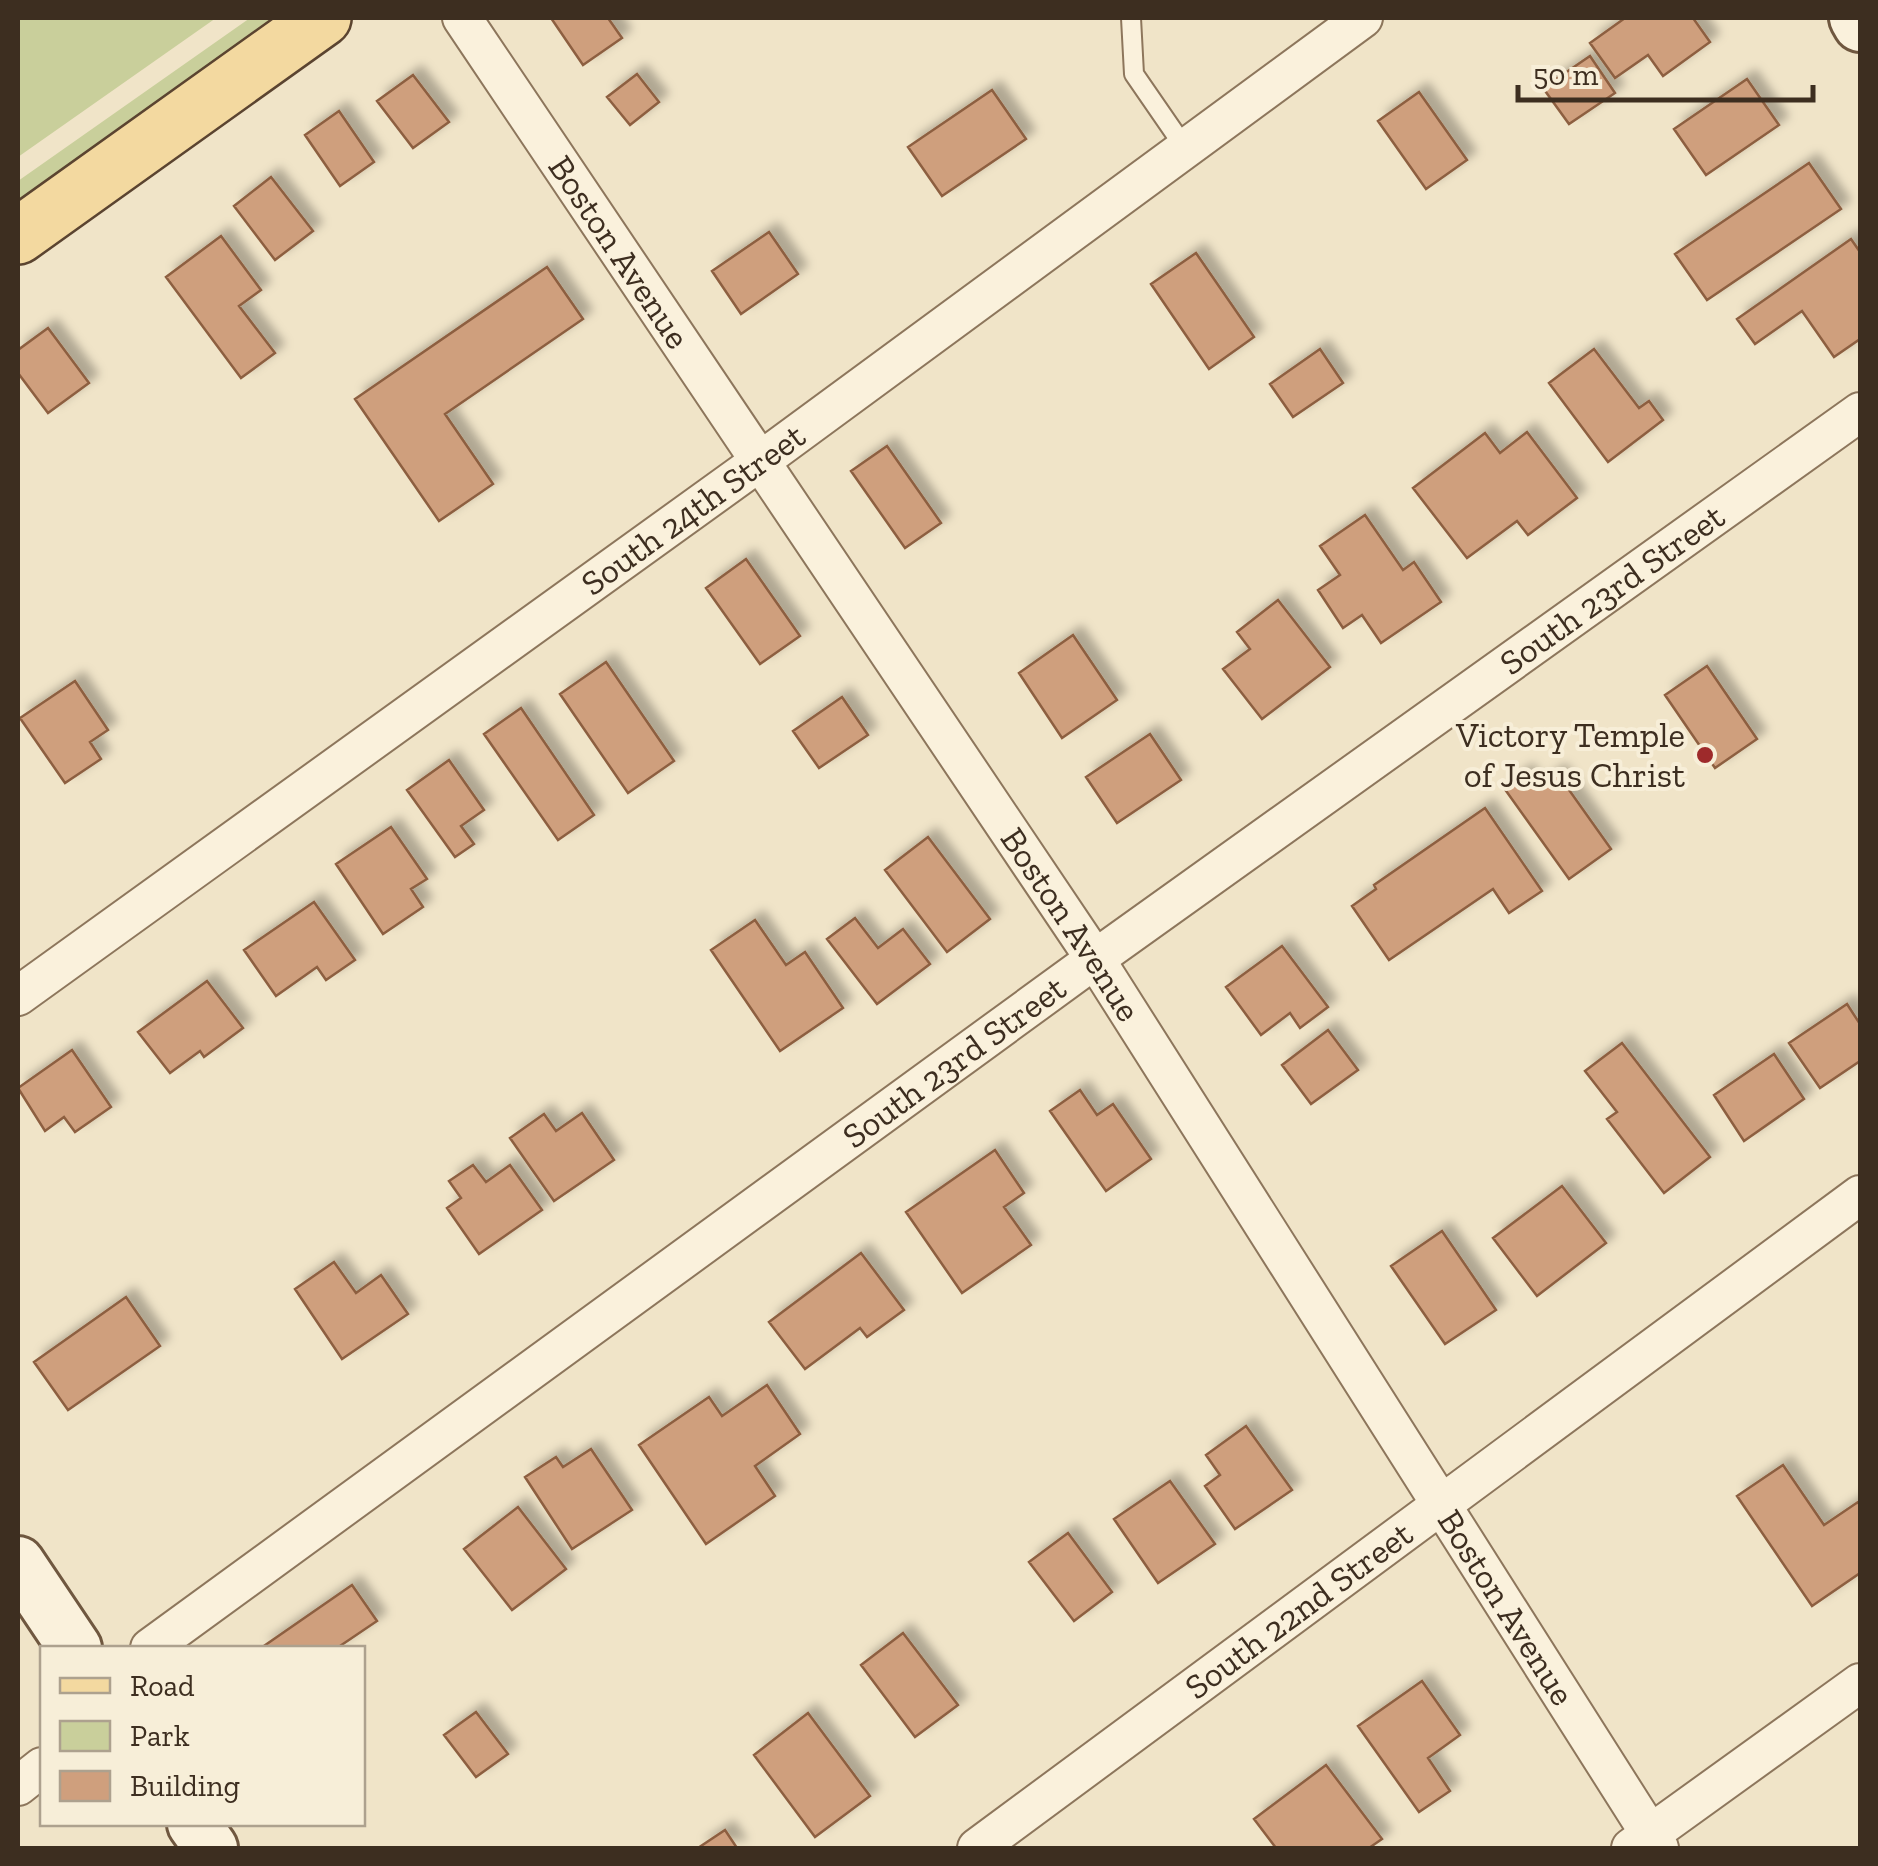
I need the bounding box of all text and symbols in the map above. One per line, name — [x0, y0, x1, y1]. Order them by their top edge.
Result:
scale bar — [1518, 40, 1813, 102]
text: 50 m — [1533, 57, 1598, 93]
street label: Boston Avenue — [540, 148, 699, 356]
street label: South 24th Street — [573, 415, 813, 604]
street label: South 23rd Street — [1492, 495, 1732, 684]
place label: Victory Temple of Jesus Christ — [1455, 714, 1685, 796]
marker: Victory Temple of Jesus Christ — [1694, 744, 1716, 766]
street label: Boston Avenue — [992, 820, 1150, 1029]
street label: South 23rd Street — [834, 967, 1074, 1157]
street label: Boston Avenue — [1429, 1502, 1584, 1713]
street label: South 22nd Street — [1177, 1512, 1420, 1708]
legend — [40, 1646, 365, 1826]
text: Road — [130, 1668, 195, 1704]
text: Park — [130, 1718, 190, 1754]
text: Building — [130, 1768, 240, 1804]

